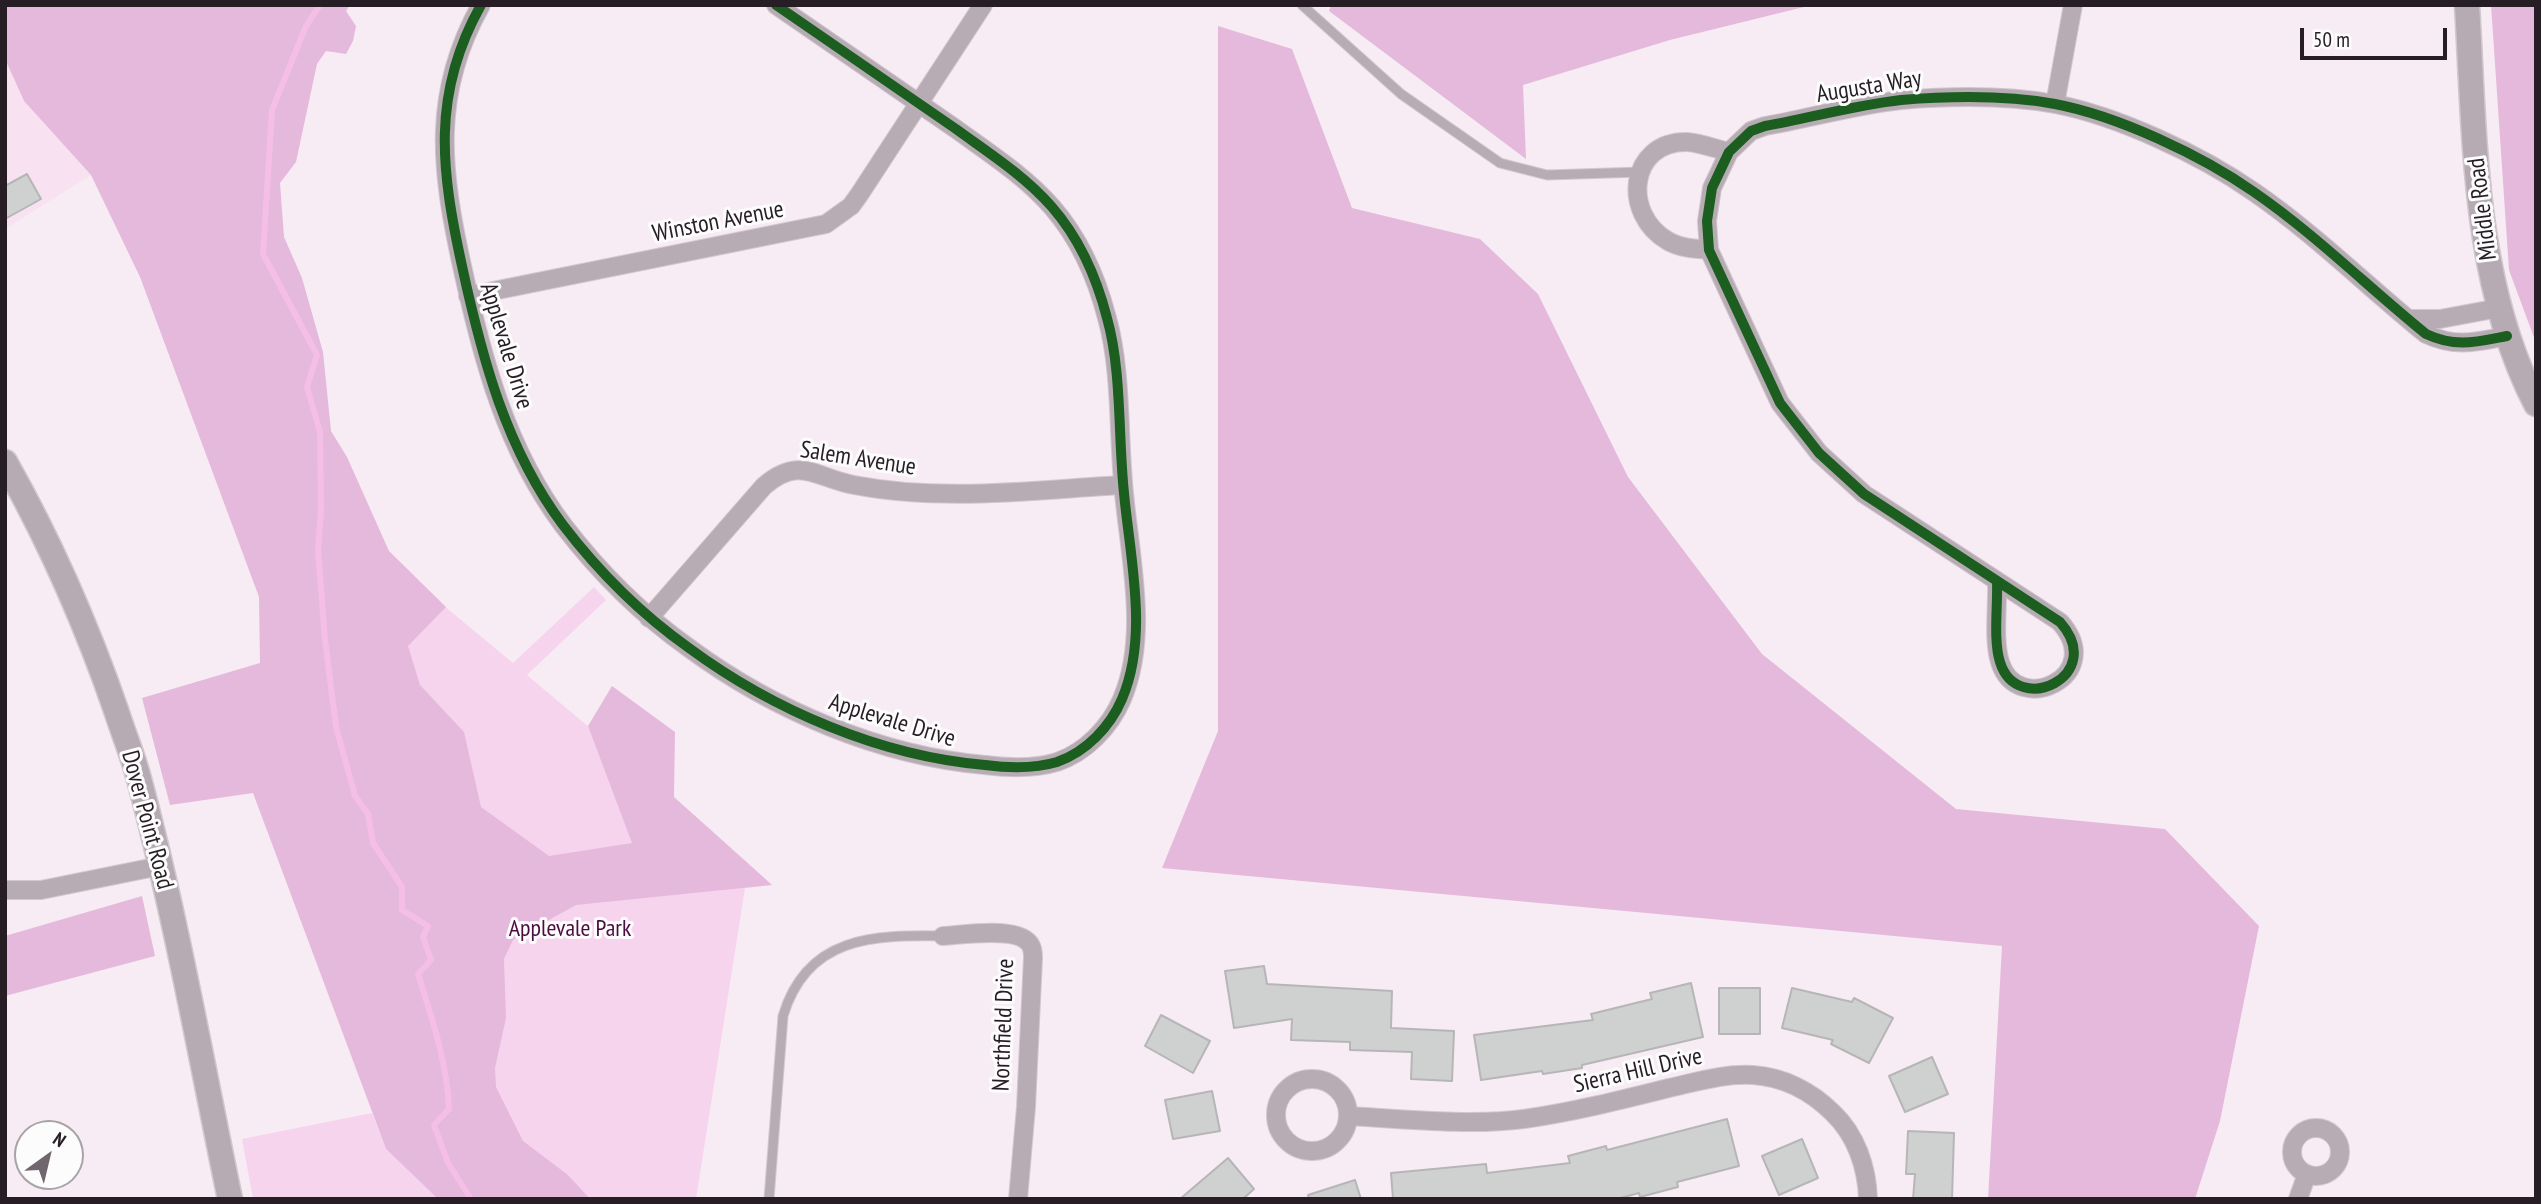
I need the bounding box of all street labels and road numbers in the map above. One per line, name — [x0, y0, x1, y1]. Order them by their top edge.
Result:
street label: Augusta Way — [1814, 64, 1924, 110]
street label: Middle Road — [2462, 156, 2504, 262]
street label: Winston Avenue — [650, 195, 786, 249]
street label: Applevale Drive — [473, 279, 539, 413]
street label: Salem Avenue — [798, 436, 918, 482]
street label: Applevale Drive — [825, 688, 959, 754]
street label: Dover Point Road — [115, 747, 179, 893]
street label: Northfield Drive — [987, 958, 1021, 1092]
street label: Sierra Hill Drive — [1571, 1042, 1705, 1100]

